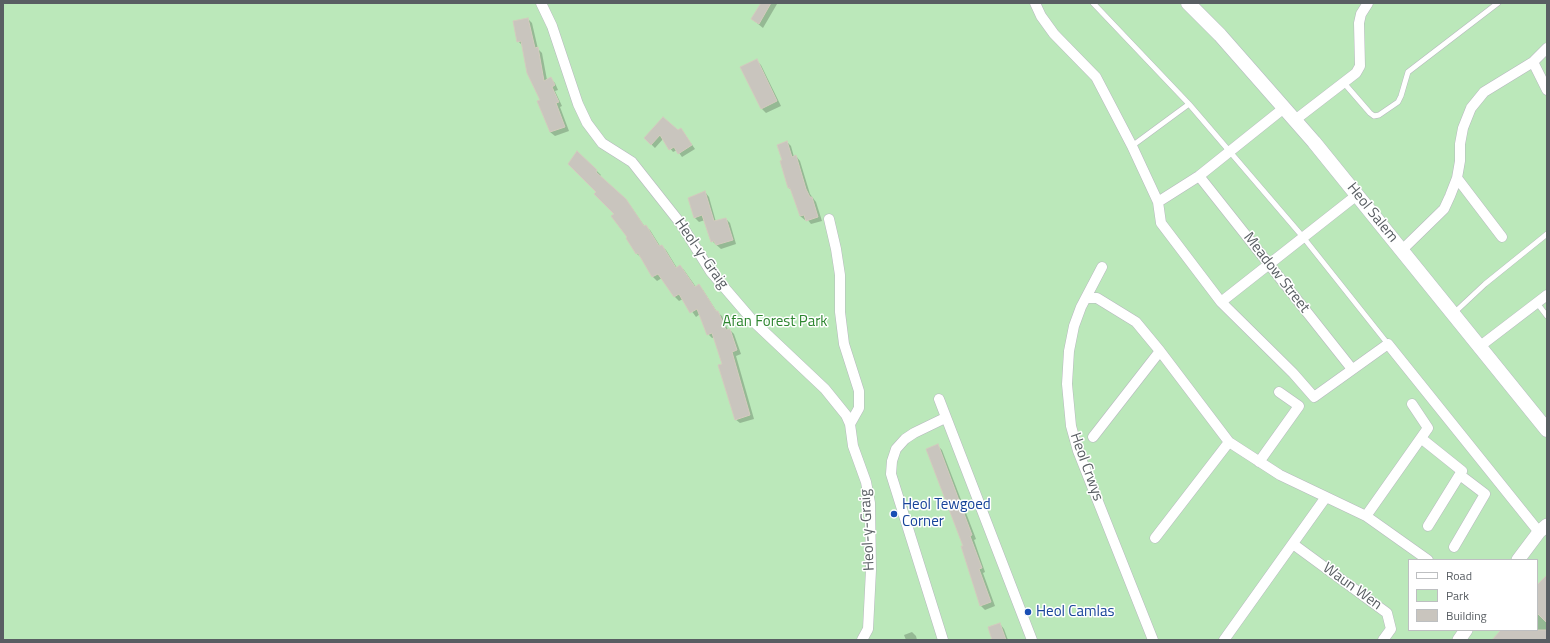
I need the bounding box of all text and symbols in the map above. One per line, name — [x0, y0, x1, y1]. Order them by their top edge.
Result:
street label: Heol Salem — [1342, 180, 1402, 246]
street label: Heol-y-Graig — [670, 215, 732, 293]
street label: Meadow Street — [1239, 229, 1313, 317]
park label: Afan Forest Park — [722, 313, 828, 331]
street label: Heol Crwys — [1065, 430, 1107, 504]
street label: Heol-y-Graig — [857, 489, 879, 571]
place label: Heol Tewgoed Corner — [902, 496, 991, 531]
marker: Heol Tewgoed Corner — [889, 509, 899, 519]
legend — [1408, 559, 1538, 631]
street label: Waun Wen — [1319, 560, 1385, 614]
text: Road — [1446, 566, 1472, 585]
text: Park — [1446, 586, 1469, 605]
place label: Heol Camlas — [1036, 603, 1114, 621]
text: Building — [1446, 606, 1487, 625]
marker: Heol Camlas — [1023, 607, 1033, 617]

